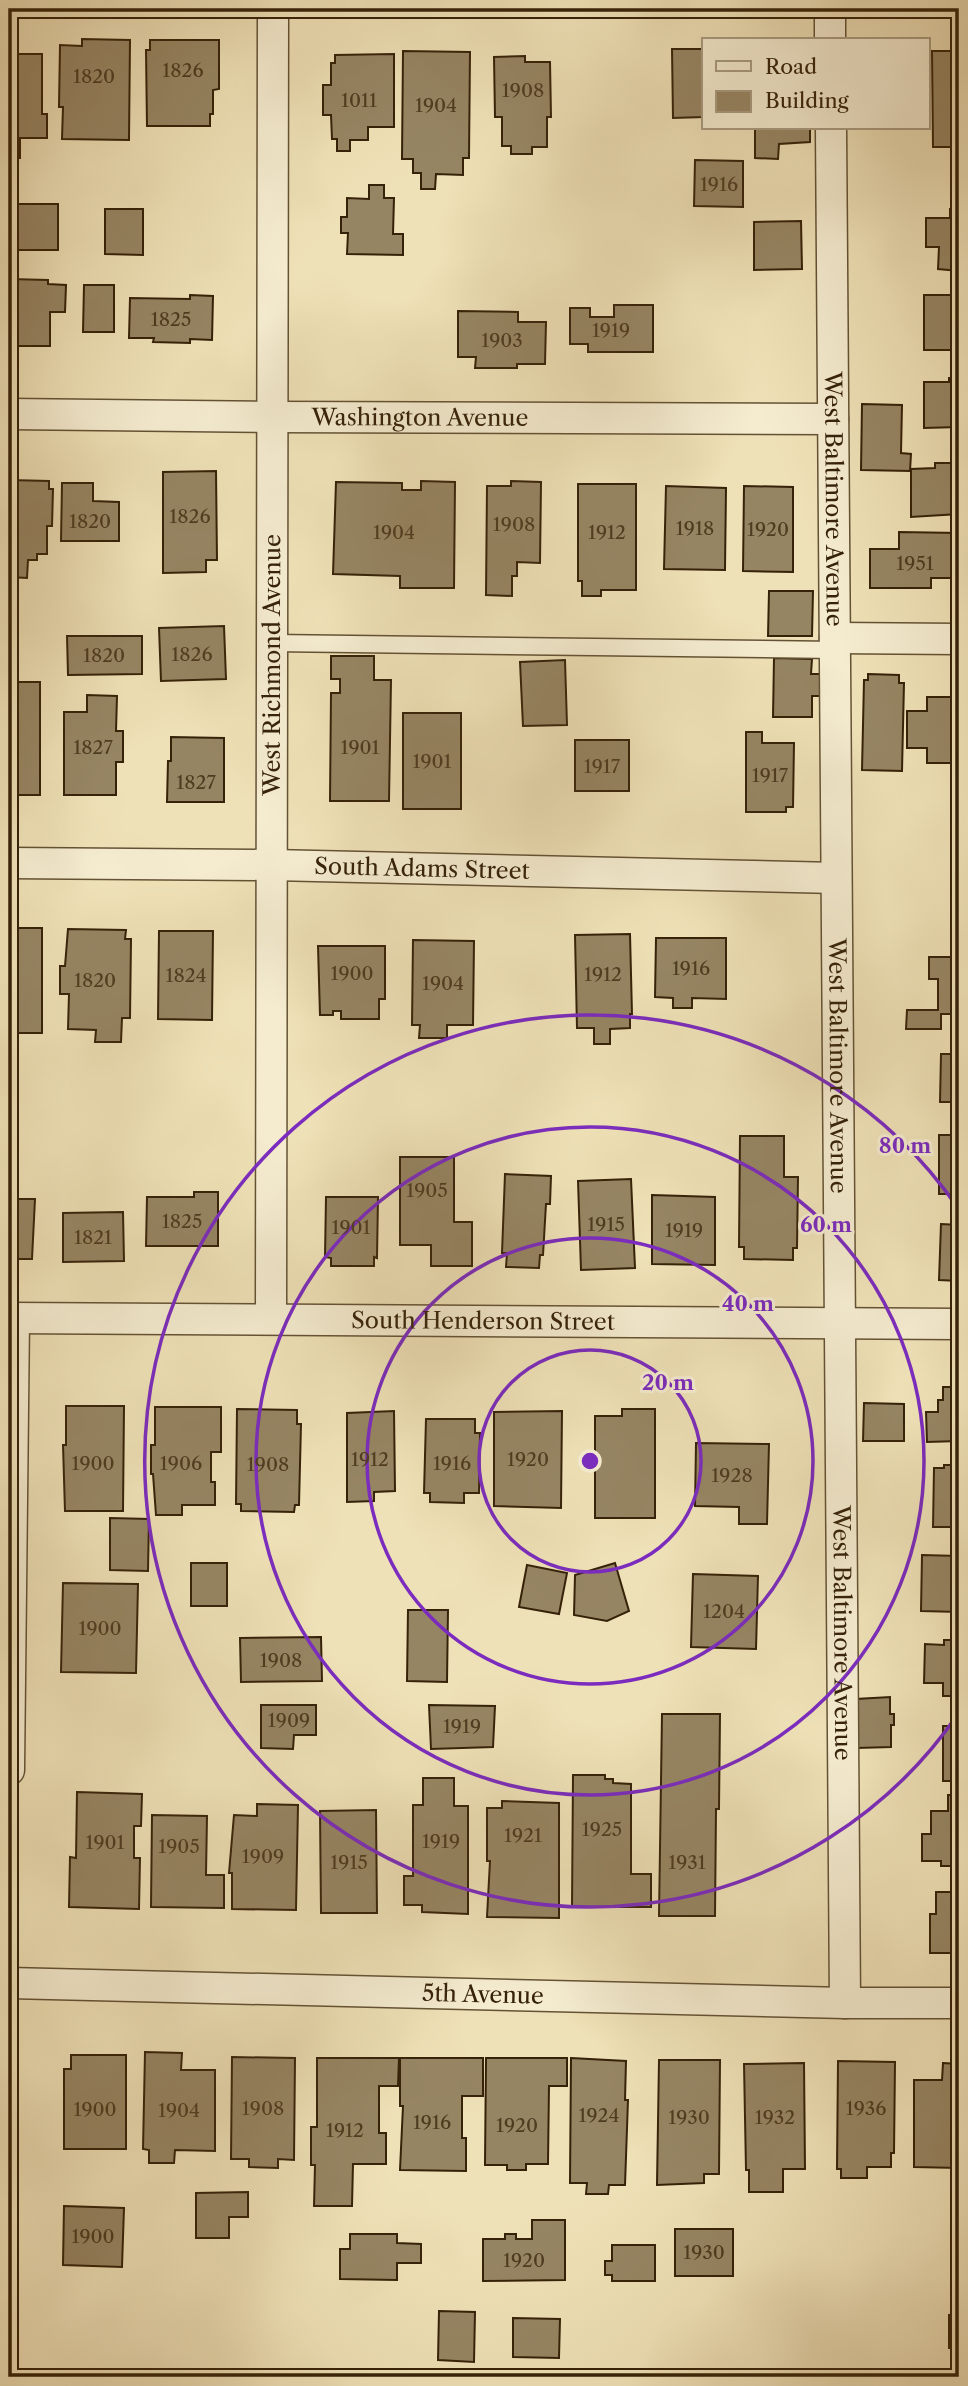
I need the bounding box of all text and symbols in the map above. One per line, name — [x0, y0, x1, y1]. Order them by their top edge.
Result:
legend — [702, 38, 930, 130]
text: Road — [765, 54, 817, 79]
house number: 1826 — [162, 59, 204, 82]
house number: 1820 — [73, 65, 115, 88]
house number: 1908 — [502, 79, 544, 102]
text: Building — [765, 88, 850, 113]
house number: 1011 — [341, 89, 377, 112]
house number: 1904 — [415, 94, 457, 117]
house number: 1916 — [700, 173, 738, 196]
house number: 1825 — [151, 308, 191, 331]
house number: 1919 — [592, 319, 630, 342]
house number: 1903 — [481, 329, 523, 352]
street label: West Baltimore Avenue — [819, 370, 849, 627]
street label: Washington Avenue — [310, 403, 529, 432]
house number: 1826 — [169, 505, 211, 528]
house number: 1820 — [69, 510, 111, 533]
house number: 1908 — [493, 513, 535, 536]
house number: 1918 — [676, 517, 714, 540]
house number: 1920 — [747, 518, 789, 541]
house number: 1904 — [373, 521, 415, 544]
house number: 1912 — [588, 521, 626, 544]
street label: West Richmond Avenue — [258, 534, 286, 797]
house number: 1951 — [896, 552, 934, 575]
house number: 1826 — [171, 643, 213, 666]
house number: 1820 — [83, 644, 125, 667]
house number: 1827 — [73, 736, 113, 759]
house number: 1901 — [340, 736, 380, 759]
house number: 1901 — [412, 750, 452, 773]
house number: 1917 — [584, 755, 621, 778]
house number: 1917 — [752, 764, 789, 787]
house number: 1827 — [176, 771, 216, 794]
street label: South Adams Street — [314, 852, 530, 885]
street label: West Baltimore Avenue — [823, 937, 853, 1194]
house number: 1916 — [672, 957, 710, 980]
house number: 1900 — [330, 962, 374, 985]
house number: 1912 — [584, 963, 622, 986]
house number: 1824 — [165, 964, 207, 987]
house number: 1820 — [74, 969, 116, 992]
house number: 1904 — [422, 972, 464, 995]
text: 80 m — [879, 1133, 931, 1158]
house number: 1905 — [406, 1179, 448, 1202]
house number: 1825 — [162, 1210, 202, 1233]
text: 60 m — [800, 1212, 852, 1237]
house number: 1915 — [587, 1213, 625, 1236]
house number: 1901 — [331, 1216, 371, 1239]
house number: 1919 — [665, 1219, 703, 1242]
house number: 1821 — [74, 1226, 112, 1249]
text: 40 m — [722, 1291, 774, 1316]
street label: South Henderson Street — [351, 1306, 615, 1336]
text: 20 m — [642, 1370, 694, 1395]
house number: 1912 — [351, 1448, 389, 1471]
house number: 1920 — [507, 1448, 549, 1471]
centre of rings — [578, 1449, 602, 1473]
house number: 1900 — [71, 1452, 115, 1475]
house number: 1906 — [160, 1452, 202, 1475]
house number: 1916 — [433, 1452, 471, 1475]
house number: 1908 — [247, 1453, 289, 1476]
house number: 1928 — [711, 1464, 753, 1487]
street label: West Baltimore Avenue — [827, 1504, 857, 1761]
house number: 1204 — [703, 1600, 745, 1623]
house number: 1900 — [78, 1617, 122, 1640]
house number: 1908 — [260, 1649, 302, 1672]
house number: 1909 — [268, 1709, 310, 1732]
house number: 1919 — [443, 1715, 481, 1738]
house number: 1925 — [582, 1818, 622, 1841]
house number: 1921 — [504, 1824, 542, 1847]
house number: 1919 — [422, 1830, 460, 1853]
house number: 1901 — [85, 1831, 125, 1854]
house number: 1905 — [158, 1835, 200, 1858]
house number: 1909 — [242, 1845, 284, 1868]
house number: 1915 — [330, 1851, 368, 1874]
house number: 1931 — [668, 1851, 706, 1874]
street label: 5th Avenue — [422, 1979, 544, 2010]
house number: 1908 — [242, 2097, 284, 2120]
house number: 1936 — [846, 2097, 886, 2120]
house number: 1900 — [73, 2098, 117, 2121]
house number: 1904 — [158, 2099, 200, 2122]
house number: 1924 — [578, 2104, 620, 2127]
house number: 1930 — [668, 2106, 710, 2129]
house number: 1932 — [755, 2106, 795, 2129]
house number: 1916 — [413, 2111, 451, 2134]
house number: 1920 — [496, 2114, 538, 2137]
house number: 1912 — [326, 2119, 364, 2142]
house number: 1900 — [71, 2225, 115, 2248]
house number: 1930 — [683, 2241, 725, 2264]
house number: 1920 — [503, 2249, 545, 2272]

